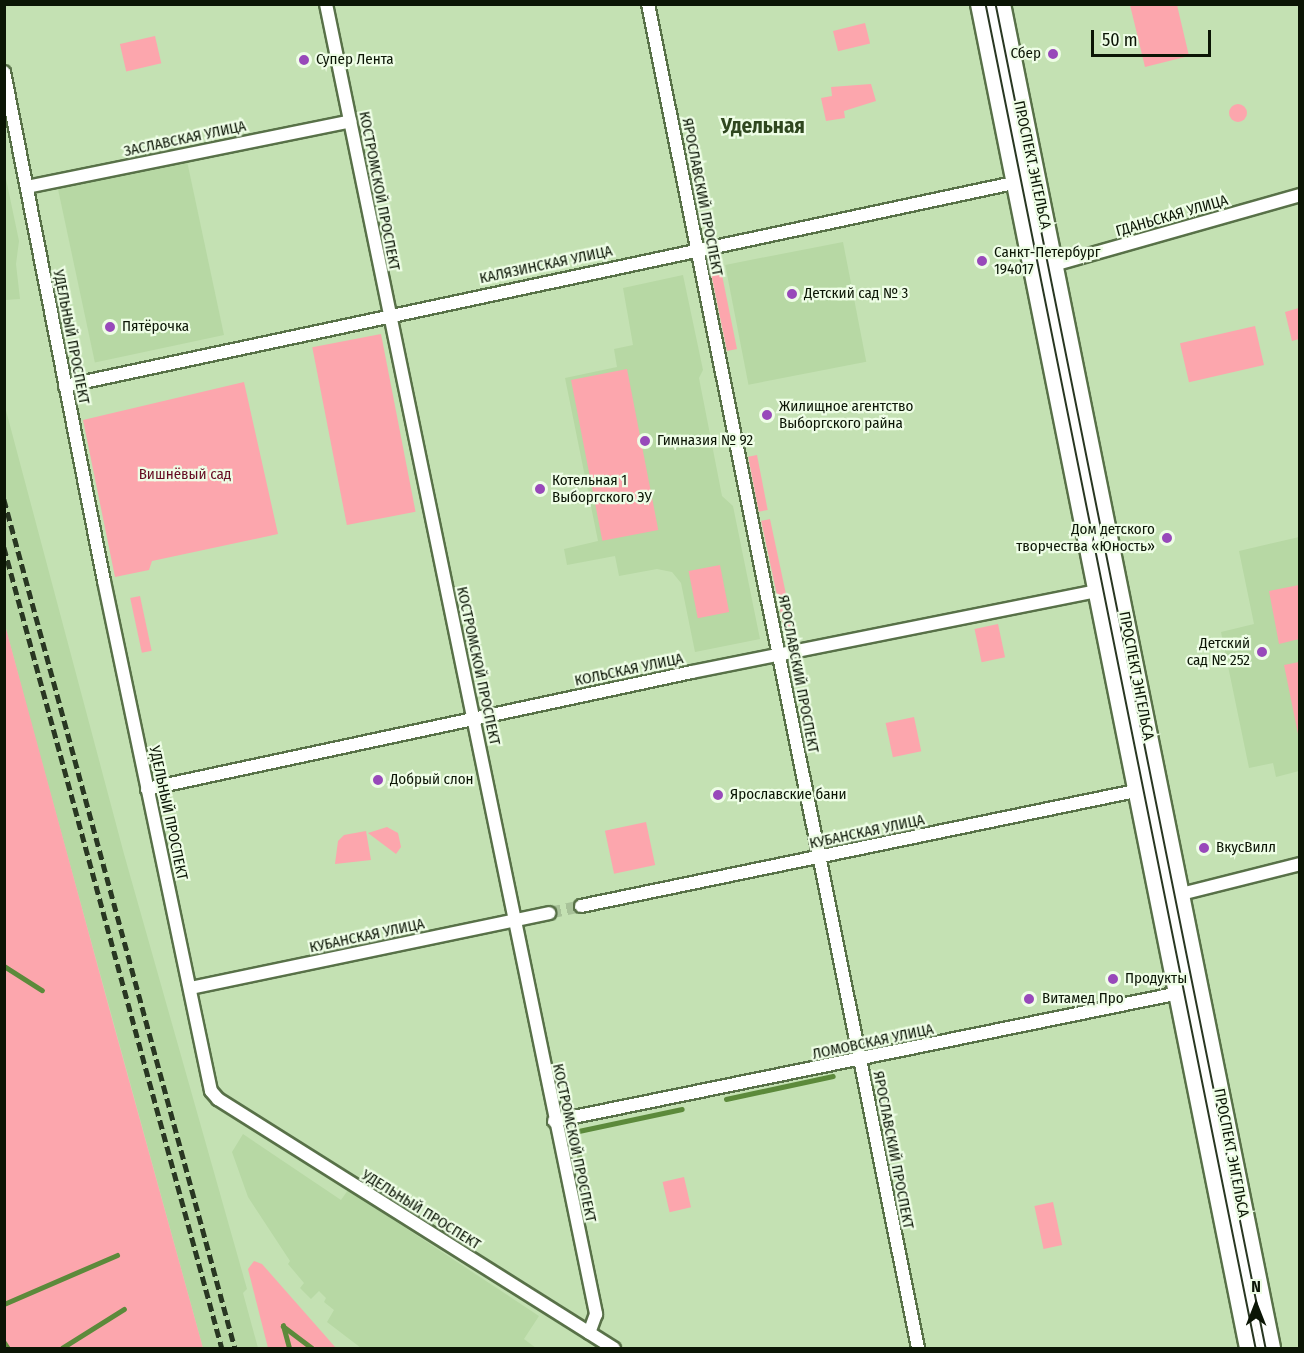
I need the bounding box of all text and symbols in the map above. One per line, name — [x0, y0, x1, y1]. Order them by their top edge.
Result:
scale bar — [1094, 18, 1214, 56]
text: 50 m — [1102, 29, 1138, 51]
place label: Сбер — [1010, 45, 1041, 63]
marker: Сбер — [1046, 47, 1060, 61]
place label: Супер Лента — [316, 51, 394, 69]
marker: Супер Лента — [297, 53, 311, 67]
street label: ПРОСПЕКТ ЭНГЕЛЬСА — [1010, 99, 1054, 231]
street label: КОСТРОМСКОЙ ПРОСПЕКТ — [355, 110, 403, 272]
district label: Удельная — [721, 113, 805, 139]
street label: ЗАСЛАВСКАЯ УЛИЦА — [122, 117, 248, 161]
street label: ЯРОСЛАВСКИЙ ПРОСПЕКТ — [678, 117, 726, 277]
street label: ГДАНЬСКАЯ УЛИЦА — [1114, 191, 1230, 241]
street label: КАЛЯЗИНСКАЯ УЛИЦА — [478, 242, 614, 288]
place label: Санкт-Петербург 194017 — [994, 243, 1101, 278]
marker: Санкт-Петербург 194017 — [975, 254, 989, 268]
street label: УДЕЛЬНЫЙ ПРОСПЕКТ — [49, 268, 93, 406]
place label: Детский сад № 3 — [804, 285, 908, 303]
marker: Детский сад № 3 — [785, 287, 799, 301]
place label: Пятёрочка — [122, 318, 189, 336]
marker: Пятёрочка — [103, 320, 117, 334]
place label: Жилищное агентство Выборгского райна — [779, 397, 913, 432]
marker: Жилищное агентство Выборгского райна — [760, 408, 774, 422]
place label: Гимназия № 92 — [657, 432, 753, 450]
marker: Гимназия № 92 — [638, 434, 652, 448]
park label: Вишнёвый сад — [139, 466, 231, 484]
place label: Котельная 1 Выборгского ЭУ — [552, 471, 652, 506]
marker: Котельная 1 Выборгского ЭУ — [533, 482, 547, 496]
place label: Дом детского творчества «Юность» — [1016, 520, 1155, 555]
marker: Дом детского творчества «Юность» — [1160, 531, 1174, 545]
street label: КОСТРОМСКОЙ ПРОСПЕКТ — [452, 585, 504, 747]
street label: ЯРОСЛАВСКИЙ ПРОСПЕКТ — [774, 594, 822, 754]
street label: ПРОСПЕКТ ЭНГЕЛЬСА — [1115, 610, 1157, 742]
place label: Детский сад № 252 — [1187, 634, 1250, 669]
marker: Детский сад № 252 — [1255, 645, 1269, 659]
street label: КОЛЬСКАЯ УЛИЦА — [573, 650, 685, 690]
street label: УДЕЛЬНЫЙ ПРОСПЕКТ — [145, 744, 191, 882]
place label: Добрый слон — [390, 771, 474, 789]
marker: Добрый слон — [371, 773, 385, 787]
place label: Ярославские бани — [730, 786, 847, 804]
marker: Ярославские бани — [711, 788, 725, 802]
street label: КУБАНСКАЯ УЛИЦА — [808, 811, 926, 853]
place label: ВкусВилл — [1216, 839, 1276, 857]
marker: ВкусВилл — [1197, 841, 1211, 855]
street label: КУБАНСКАЯ УЛИЦА — [308, 915, 426, 957]
place label: Продукты — [1125, 970, 1187, 988]
marker: Продукты — [1106, 972, 1120, 986]
marker: Витамед Про — [1020, 990, 1038, 1008]
place label: Витамед Про — [1042, 990, 1124, 1008]
street label: ЛОМОВСКАЯ УЛИЦА — [811, 1020, 935, 1064]
street label: КОСТРОМСКОЙ ПРОСПЕКТ — [548, 1062, 600, 1224]
street label: ЯРОСЛАВСКИЙ ПРОСПЕКТ — [869, 1070, 917, 1230]
street label: ПРОСПЕКТ ЭНГЕЛЬСА — [1210, 1087, 1252, 1219]
street label: УДЕЛЬНЫЙ ПРОСПЕКТ — [358, 1166, 484, 1254]
north arrow — [1226, 1275, 1286, 1335]
text: N — [1251, 1277, 1261, 1296]

